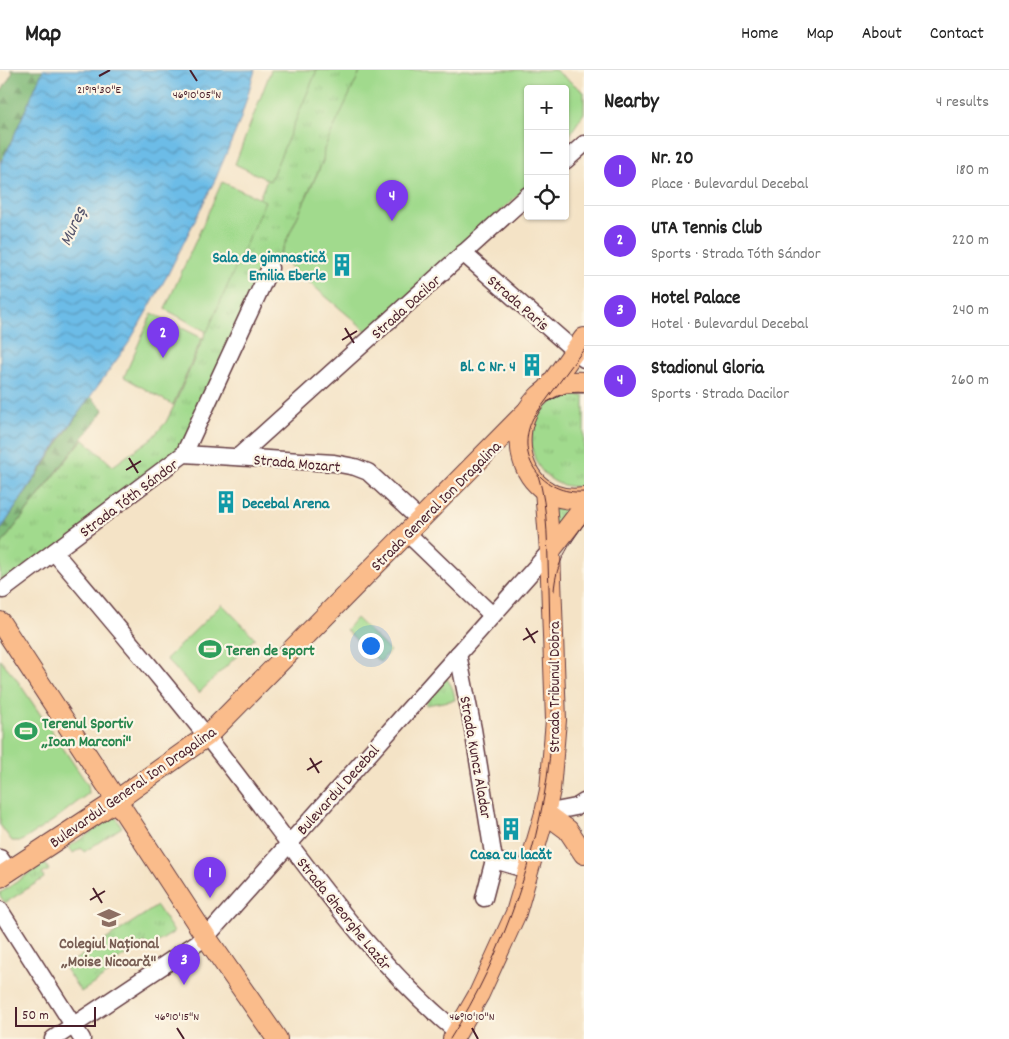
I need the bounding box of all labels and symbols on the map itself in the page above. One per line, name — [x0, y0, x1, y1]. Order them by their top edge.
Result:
text: 21°19'30"E — [77, 82, 121, 99]
text: 46°10'05"N — [173, 87, 221, 104]
pin: 4 — [376, 180, 408, 221]
water label: Mureș — [54, 203, 94, 251]
place label: Sala de gimnastică Emilia Eberle — [212, 247, 327, 288]
building icon: Sala de gimnastică Emilia Eberle — [329, 252, 355, 278]
street label: Strada Dacilor — [367, 270, 447, 346]
street label: Strada Paris — [481, 270, 554, 337]
pin: 2 — [147, 317, 179, 358]
building icon: Bl. C Nr. 4 — [519, 352, 545, 378]
place label: Bl. C Nr. 4 — [460, 356, 516, 379]
street label: Strada General Ion Dragalina — [366, 436, 508, 577]
street label: Strada Mozart — [252, 449, 341, 480]
street label: Strada Tóth Sándor — [75, 454, 184, 544]
building icon: Decebal Arena — [213, 489, 239, 515]
place label: Decebal Arena — [242, 493, 331, 516]
street label: Strada Tribunul Dobra — [544, 621, 567, 753]
your location — [358, 633, 384, 659]
sports icon: Teren de sport — [197, 636, 223, 662]
place label: Teren de sport — [226, 640, 315, 663]
street label: Strada Kuncz Aladar — [452, 694, 497, 821]
place label: Terenul Sportiv ,,Ioan Marconi" — [41, 713, 133, 754]
sports icon: Terenul Sportiv ,,Ioan Marconi" — [13, 718, 39, 744]
street label: Bulevardul General Ion Dragalina — [45, 721, 222, 854]
street label: Bulevardul Decebal — [292, 740, 386, 841]
building icon: Casa cu lacăt — [498, 816, 524, 842]
place label: Casa cu lacăt — [470, 844, 552, 867]
street label: Strada Gheorghe Lazăr — [290, 853, 396, 976]
pin: 1 — [194, 857, 226, 898]
school or university icon: Colegiul Național ,,Moise Nicoară" — [96, 905, 122, 931]
place label: Colegiul Național ,,Moise Nicoară" — [59, 933, 159, 974]
pin: 3 — [168, 944, 200, 985]
scale bar — [15, 1004, 96, 1027]
text: 46°10'15"N — [155, 1009, 199, 1026]
text: 46°10'10"N — [449, 1009, 495, 1026]

